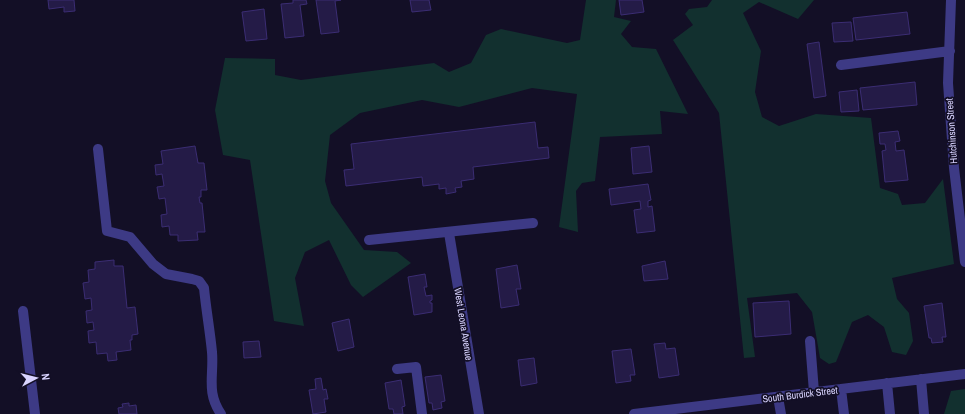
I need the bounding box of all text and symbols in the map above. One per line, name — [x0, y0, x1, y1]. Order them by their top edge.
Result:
street label: Hutchinson Street — [943, 97, 960, 164]
street label: West Leona Avenue — [451, 287, 476, 362]
north arrow — [16, 358, 56, 398]
text: N — [39, 373, 53, 381]
street label: South Burdick Street — [762, 383, 839, 406]

